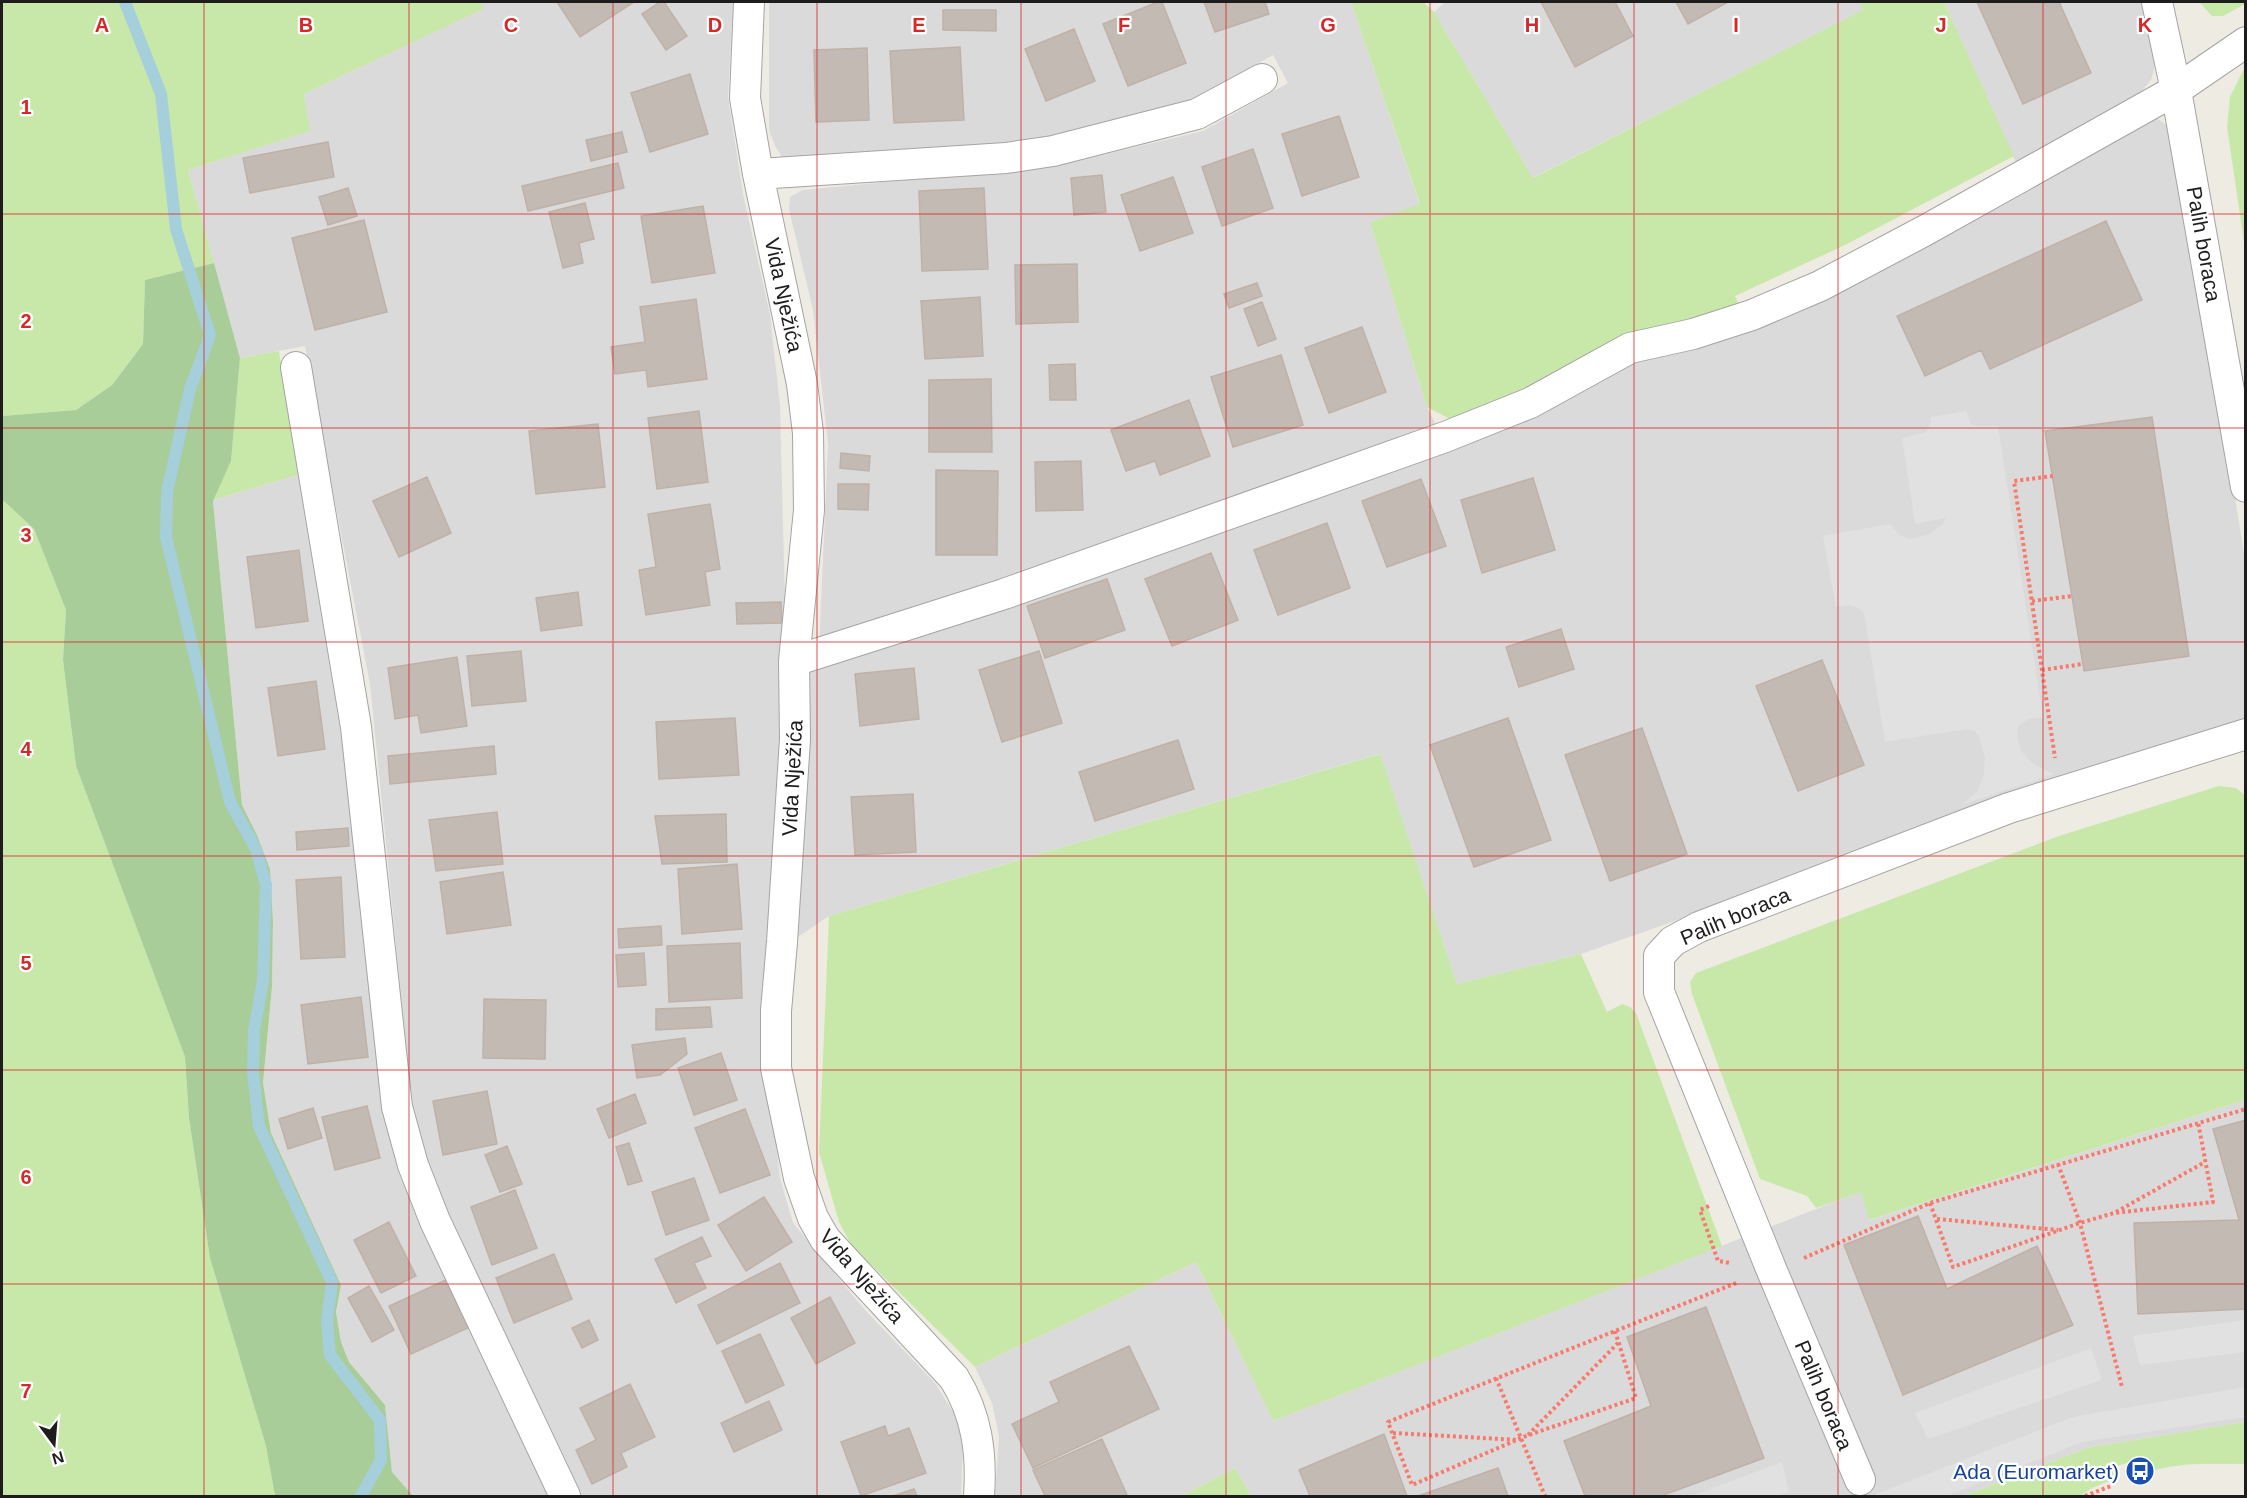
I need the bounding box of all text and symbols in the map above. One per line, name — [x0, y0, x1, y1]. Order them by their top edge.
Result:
text: A — [95, 14, 109, 36]
text: B — [299, 14, 313, 36]
text: C — [504, 14, 518, 36]
text: D — [708, 14, 722, 36]
text: E — [912, 14, 926, 36]
text: F — [1118, 14, 1130, 36]
text: G — [1320, 14, 1336, 36]
text: H — [1525, 14, 1539, 36]
text: I — [1733, 14, 1739, 36]
text: J — [1935, 14, 1947, 36]
text: K — [2138, 14, 2153, 36]
text: 1 — [20, 96, 32, 118]
street label: Palih boraca — [2183, 185, 2226, 304]
street label: Vida Nježića — [761, 236, 807, 355]
text: 2 — [20, 310, 32, 332]
text: 3 — [20, 524, 32, 546]
street label: Vida Nježića — [777, 719, 807, 837]
text: 4 — [20, 738, 32, 760]
street label: Palih boraca — [1677, 882, 1794, 949]
text: 5 — [20, 952, 32, 974]
text: 6 — [20, 1166, 32, 1188]
street label: Vida Nježića — [815, 1225, 909, 1328]
street label: Palih boraca — [1791, 1337, 1858, 1454]
text: 7 — [20, 1380, 32, 1402]
north arrow — [24, 1414, 84, 1474]
text: N — [50, 1448, 66, 1468]
bus stop icon: Ada (Euromarket) — [2124, 1455, 2156, 1487]
place label: Ada (Euromarket) — [1953, 1460, 2119, 1483]

